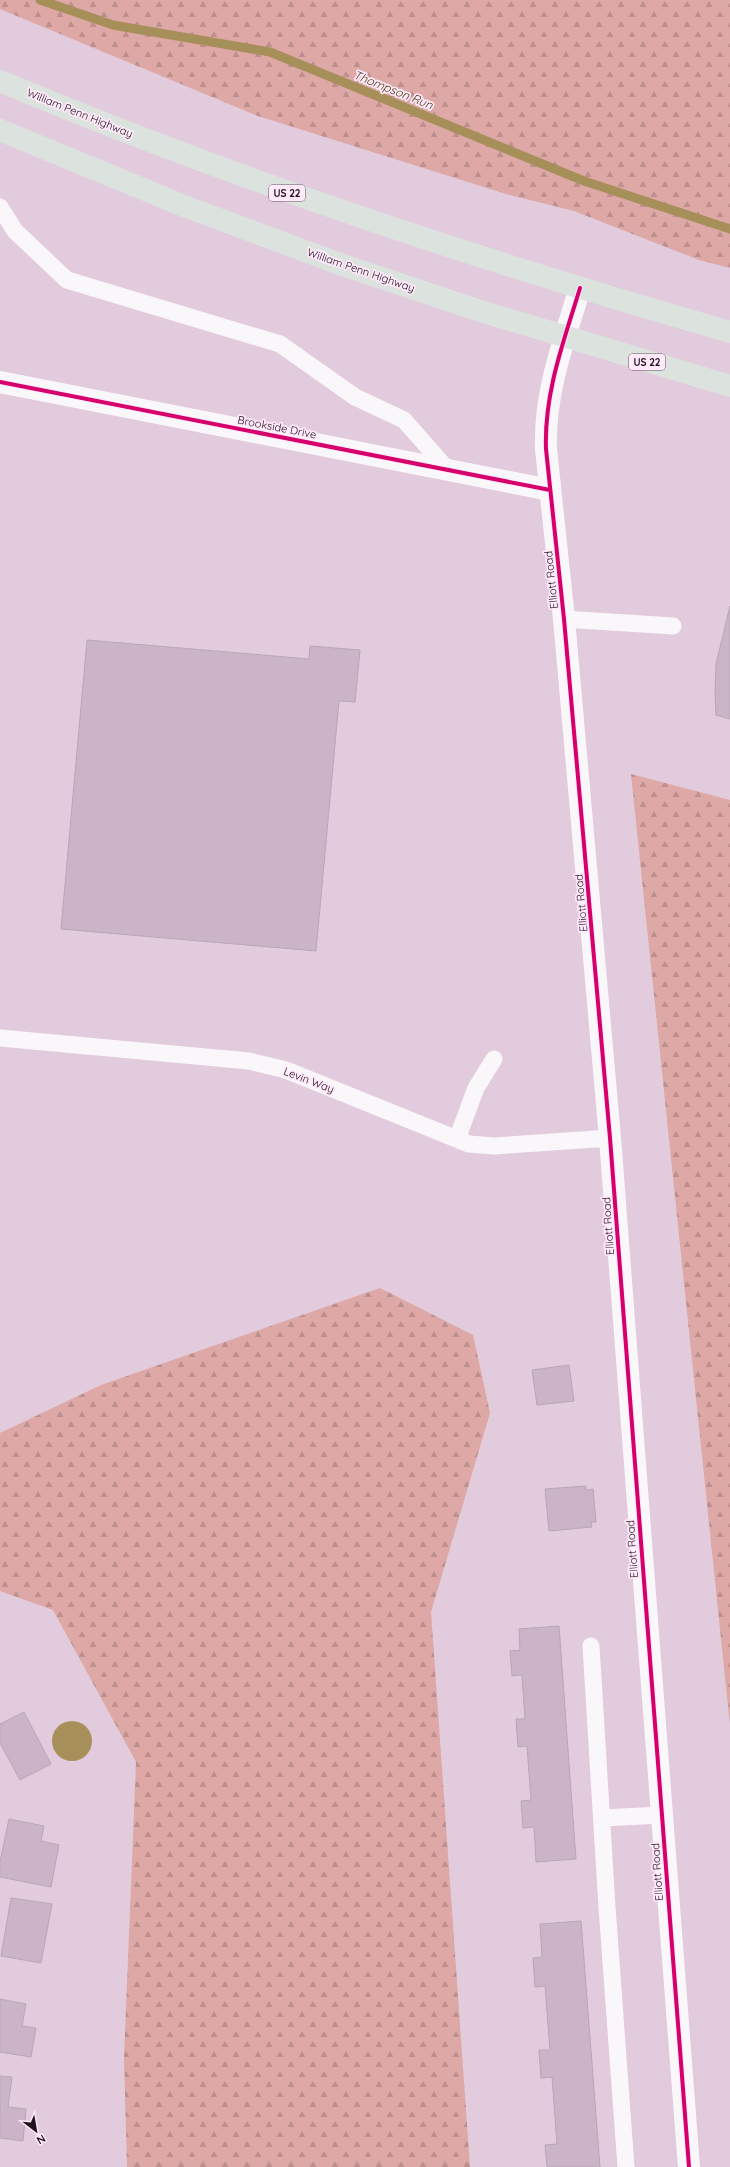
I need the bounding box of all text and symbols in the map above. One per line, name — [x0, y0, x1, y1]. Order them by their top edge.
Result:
water label: Thompson Run — [351, 67, 436, 113]
street label: William Penn Highway — [25, 85, 135, 141]
road number: US 22 — [269, 185, 305, 201]
street label: William Penn Highway — [305, 245, 417, 295]
road number: US 22 — [629, 354, 665, 370]
street label: Brookside Drive — [236, 412, 318, 442]
street label: Elliott Road — [541, 550, 561, 610]
street label: Elliott Road — [571, 873, 591, 933]
street label: Levin Way — [282, 1064, 336, 1096]
street label: Elliott Road — [599, 1197, 617, 1255]
street label: Elliott Road — [623, 1520, 641, 1578]
street label: Elliott Road — [648, 1843, 666, 1901]
north arrow — [16, 2111, 56, 2151]
text: N — [34, 2131, 48, 2148]

